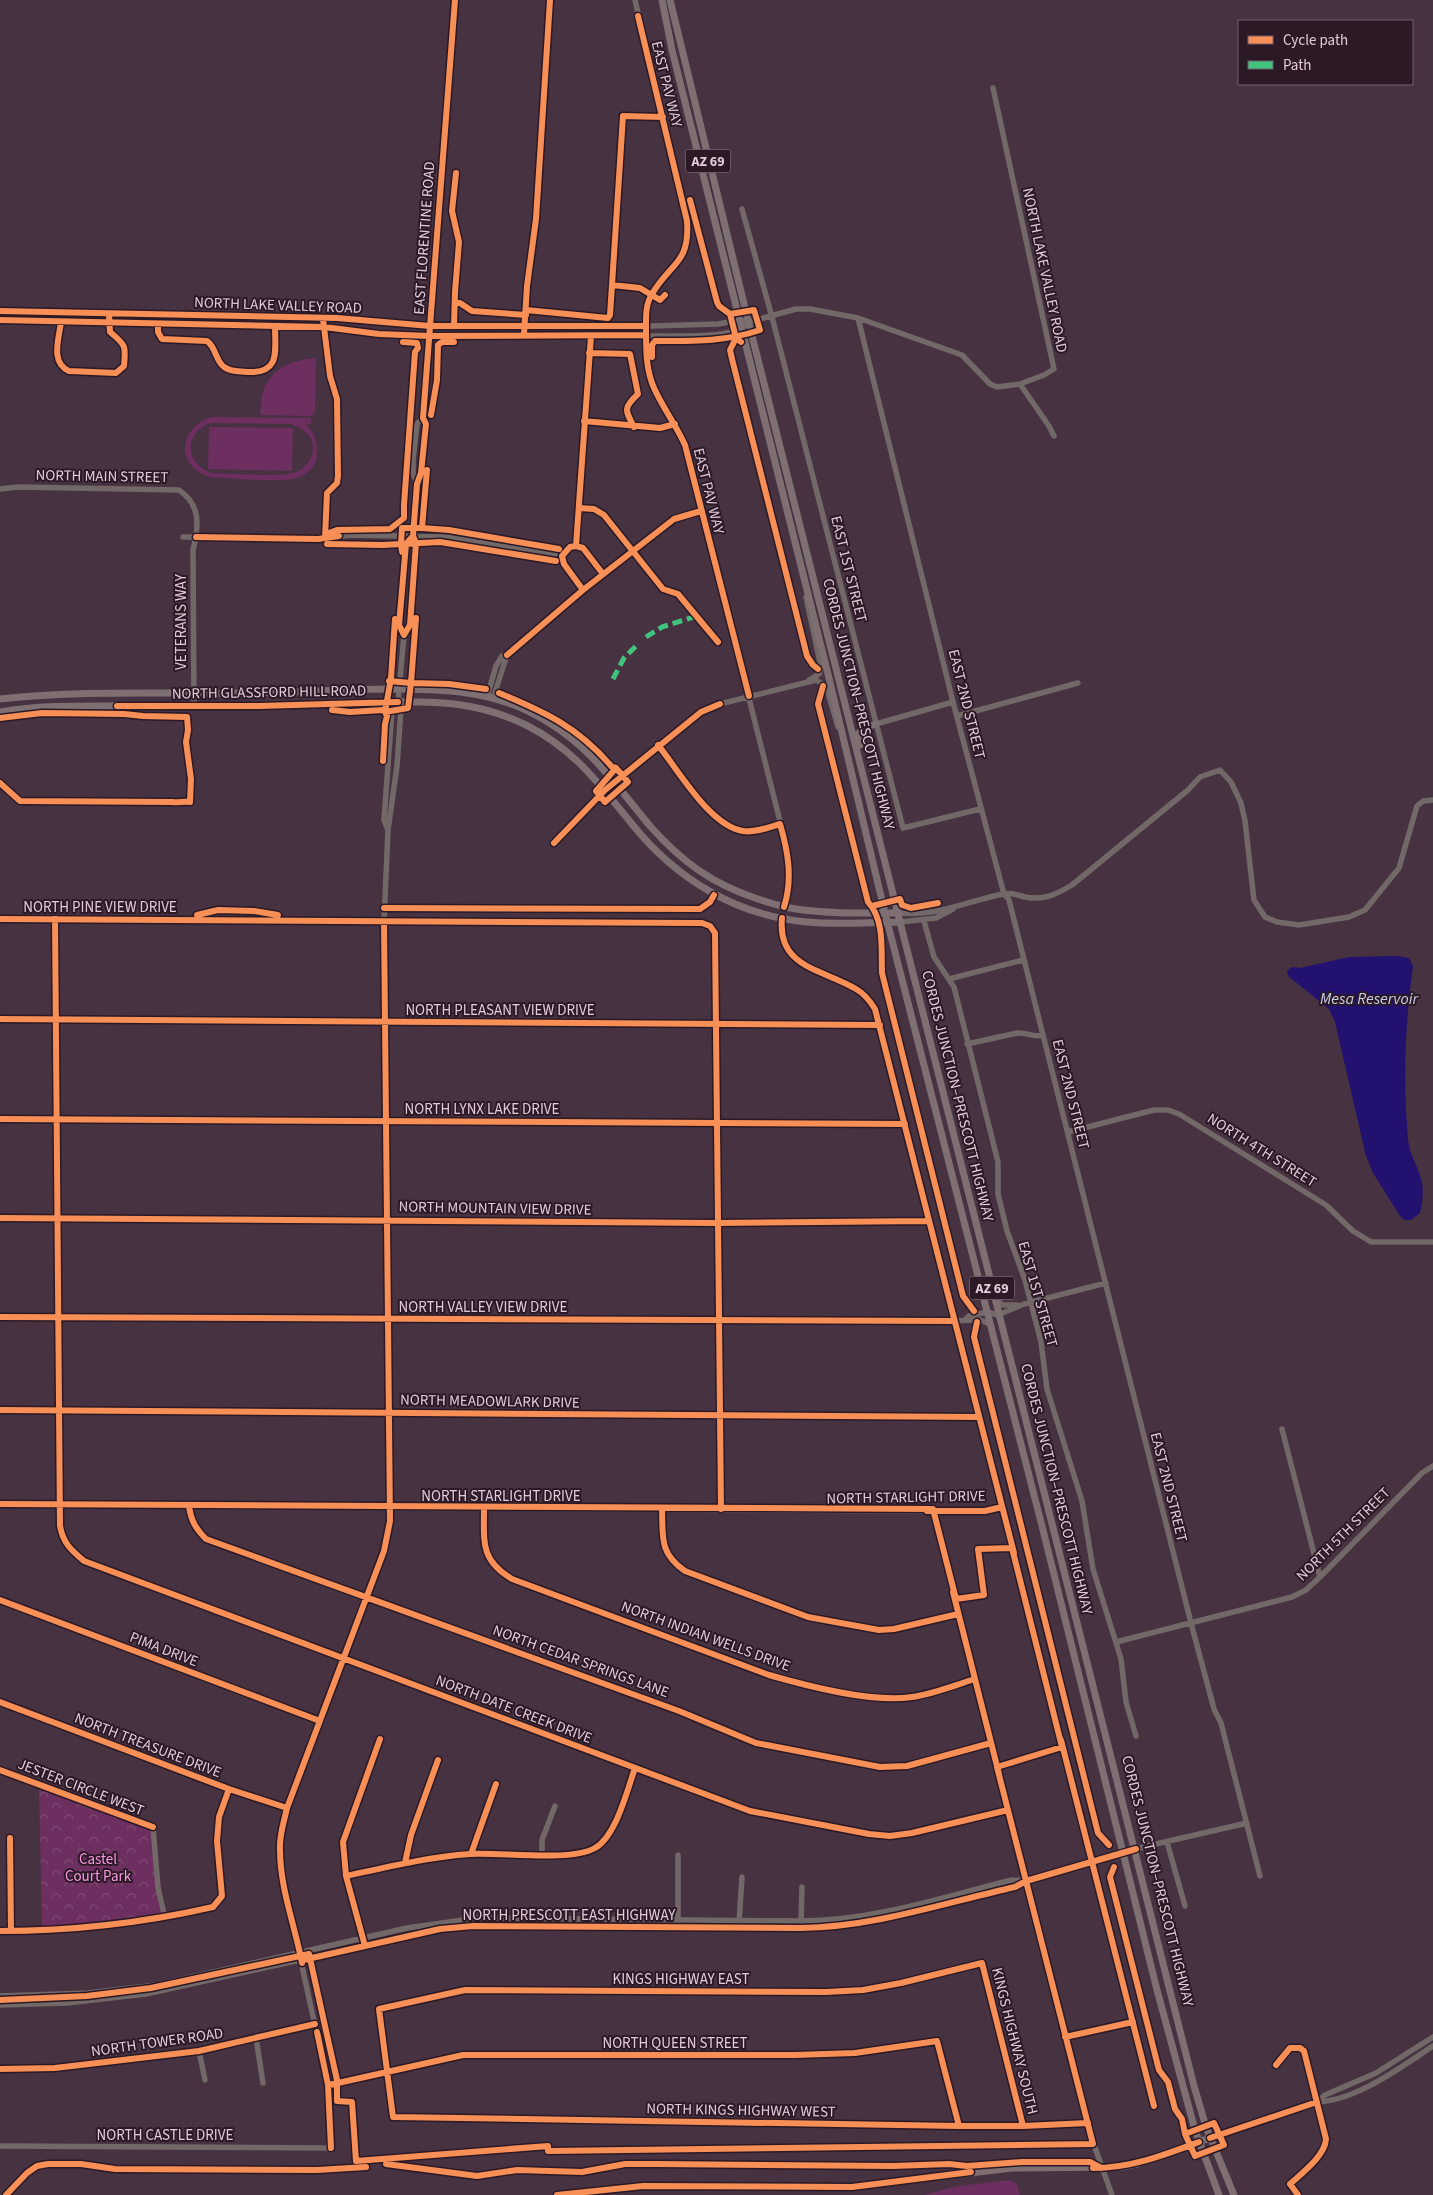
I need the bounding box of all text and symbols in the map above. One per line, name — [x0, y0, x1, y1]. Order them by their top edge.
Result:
legend — [1238, 20, 1413, 85]
text: Cycle path — [1283, 30, 1348, 51]
street label: EAST PAV WAY — [646, 39, 688, 130]
text: Path — [1283, 55, 1311, 76]
road number: AZ 69 — [686, 150, 730, 172]
street label: EAST FLORENTINE ROAD — [409, 161, 440, 315]
street label: NORTH LAKE VALLEY ROAD — [1017, 186, 1072, 354]
street label: NORTH LAKE VALLEY ROAD — [194, 292, 362, 319]
street label: EAST PAV WAY — [688, 446, 730, 537]
street label: NORTH MAIN STREET — [35, 465, 168, 488]
street label: EAST 1ST STREET — [825, 514, 872, 625]
street label: VETERANS WAY — [171, 573, 192, 670]
street label: CORDES JUNCTION–PRESCOTT HIGHWAY — [817, 576, 900, 833]
street label: EAST 2ND STREET — [943, 647, 990, 761]
street label: NORTH GLASSFORD HILL ROAD — [172, 680, 366, 705]
street label: NORTH PINE VIEW DRIVE — [23, 897, 177, 918]
street label: CORDES JUNCTION–PRESCOTT HIGHWAY — [916, 968, 999, 1225]
water label: Mesa Reservoir — [1320, 988, 1419, 1010]
street label: NORTH PLEASANT VIEW DRIVE — [405, 1000, 595, 1021]
street label: EAST 2ND STREET — [1047, 1037, 1094, 1151]
street label: NORTH LYNX LAKE DRIVE — [405, 1099, 560, 1120]
street label: NORTH 4TH STREET — [1203, 1108, 1320, 1193]
street label: NORTH MOUNTAIN VIEW DRIVE — [398, 1196, 592, 1221]
street label: EAST 1ST STREET — [1012, 1239, 1063, 1349]
road number: AZ 69 — [970, 1276, 1014, 1300]
street label: NORTH VALLEY VIEW DRIVE — [399, 1297, 567, 1318]
street label: CORDES JUNCTION–PRESCOTT HIGHWAY — [1015, 1361, 1098, 1618]
street label: NORTH MEADOWLARK DRIVE — [400, 1389, 580, 1414]
street label: EAST 2ND STREET — [1145, 1430, 1192, 1544]
street label: NORTH 5TH STREET — [1292, 1483, 1395, 1586]
street label: NORTH STARLIGHT DRIVE — [421, 1486, 581, 1507]
street label: NORTH STARLIGHT DRIVE — [826, 1486, 986, 1509]
street label: NORTH INDIAN WELLS DRIVE — [618, 1596, 793, 1677]
street label: NORTH CEDAR SPRINGS LANE — [490, 1620, 672, 1703]
street label: PIMA DRIVE — [127, 1627, 201, 1672]
street label: NORTH DATE CREEK DRIVE — [433, 1670, 595, 1749]
street label: NORTH TREASURE DRIVE — [71, 1708, 224, 1783]
street label: CORDES JUNCTION–PRESCOTT HIGHWAY — [1116, 1753, 1199, 2010]
street label: JESTER CIRCLE WEST — [15, 1754, 147, 1821]
park label: Castel Court Park — [65, 1849, 132, 1887]
street label: NORTH PRESCOTT EAST HIGHWAY — [462, 1905, 676, 1926]
street label: KINGS HIGHWAY SOUTH — [986, 1965, 1043, 2117]
street label: KINGS HIGHWAY EAST — [612, 1969, 750, 1990]
street label: NORTH TOWER ROAD — [90, 2023, 225, 2062]
street label: NORTH QUEEN STREET — [602, 2033, 748, 2054]
street label: NORTH KINGS HIGHWAY WEST — [646, 2098, 836, 2123]
street label: NORTH CASTLE DRIVE — [97, 2125, 233, 2146]

